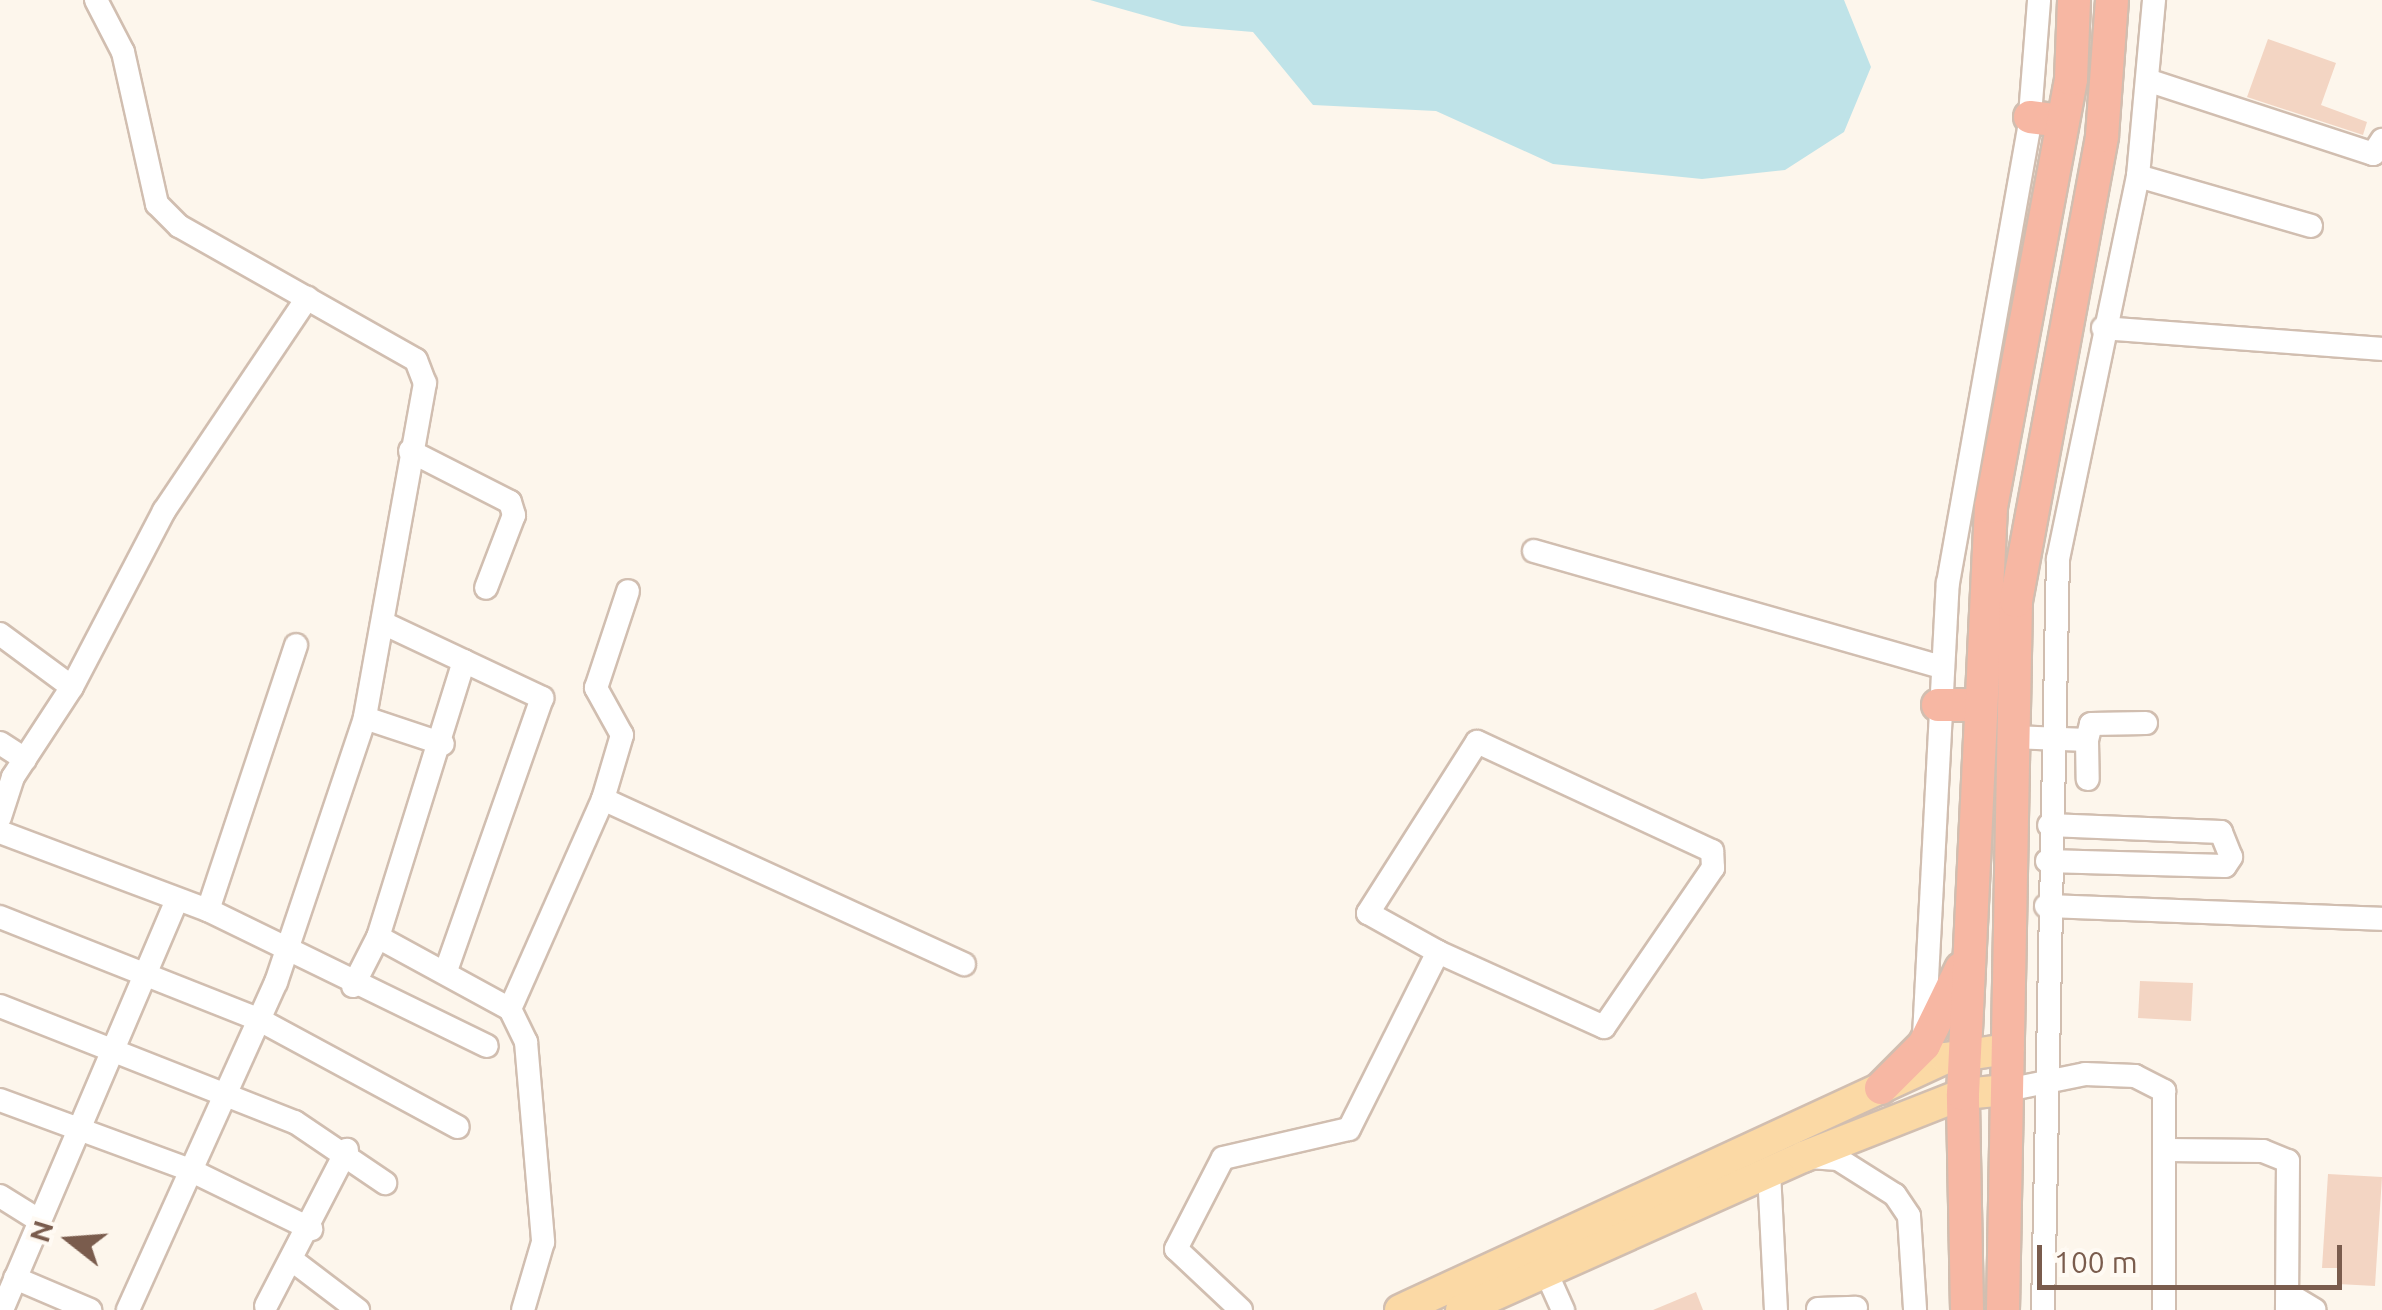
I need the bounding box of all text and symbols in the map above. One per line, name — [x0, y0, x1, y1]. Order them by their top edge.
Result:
north arrow — [20, 1190, 120, 1290]
text: N — [23, 1217, 59, 1246]
scale bar — [2042, 1225, 2347, 1287]
text: 100 m — [2054, 1245, 2138, 1279]

